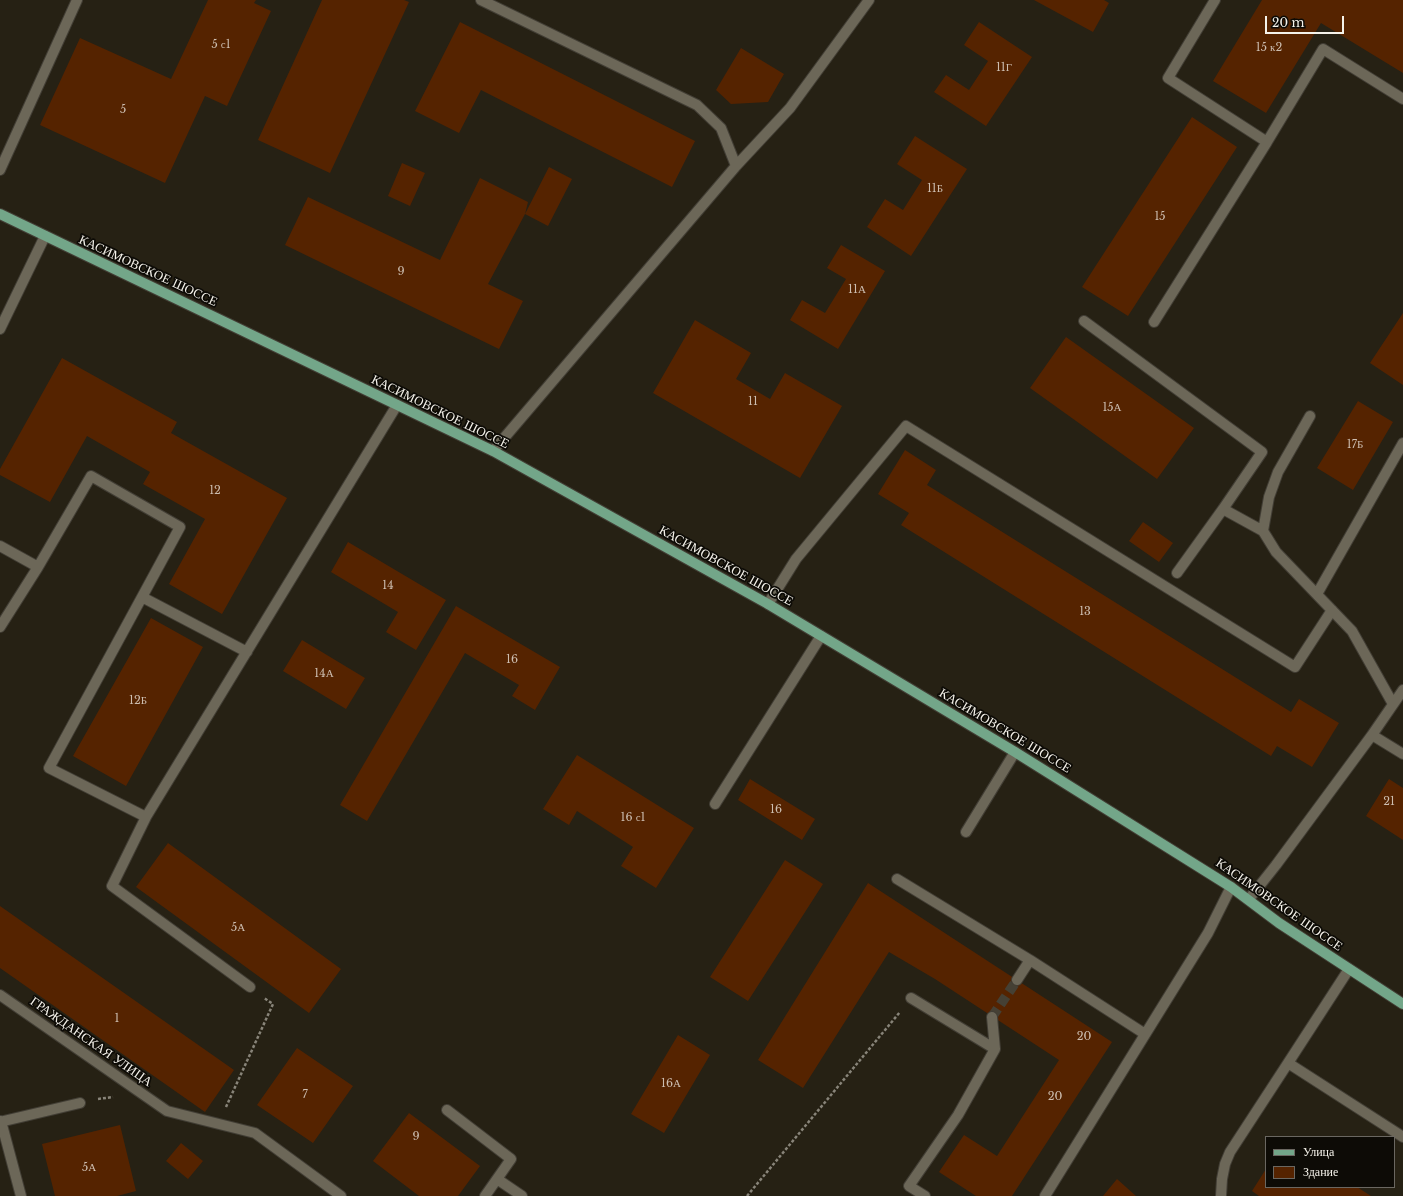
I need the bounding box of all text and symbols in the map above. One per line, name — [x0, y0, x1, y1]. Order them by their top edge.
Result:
scale bar — [1267, 8, 1346, 34]
text: 20 m — [1272, 15, 1304, 30]
house number: 5 с1 — [211, 38, 231, 52]
house number: 15 к2 — [1256, 41, 1282, 55]
house number: 11Г — [996, 61, 1012, 75]
house number: 5 — [120, 103, 126, 117]
house number: 11Б — [927, 182, 943, 196]
house number: 15 — [1154, 210, 1166, 224]
street label: КАСИМОВСКОЕ ШОССЕ — [76, 232, 220, 310]
house number: 9 — [397, 265, 405, 279]
house number: 11А — [848, 283, 866, 297]
street label: КАСИМОВСКОЕ ШОССЕ — [369, 372, 511, 452]
house number: 11 — [748, 395, 758, 409]
house number: 15А — [1102, 401, 1122, 415]
house number: 17Б — [1347, 438, 1363, 452]
house number: 12 — [209, 484, 221, 498]
street label: КАСИМОВСКОЕ ШОССЕ — [656, 523, 796, 609]
house number: 14 — [382, 579, 394, 593]
house number: 13 — [1079, 605, 1091, 619]
house number: 16 — [506, 653, 518, 667]
house number: 14А — [314, 667, 334, 681]
street label: КАСИМОВСКОЕ ШОССЕ — [936, 685, 1074, 777]
house number: 12Б — [129, 694, 147, 708]
house number: 21 — [1383, 795, 1395, 809]
house number: 16 — [770, 803, 782, 817]
house number: 16 с1 — [621, 811, 645, 825]
street label: КАСИМОВСКОЕ ШОССЕ — [1213, 855, 1345, 955]
house number: 5А — [231, 921, 245, 935]
street label: ГРАЖДАНСКАЯ УЛИЦА — [27, 994, 155, 1090]
house number: 1 — [115, 1012, 119, 1026]
house number: 20 — [1077, 1030, 1091, 1044]
house number: 16А — [661, 1077, 681, 1091]
house number: 7 — [302, 1088, 308, 1102]
house number: 20 — [1048, 1090, 1062, 1104]
house number: 9 — [412, 1130, 420, 1144]
legend — [1265, 1136, 1395, 1188]
text: Улица — [1303, 1144, 1334, 1159]
house number: 5А — [82, 1161, 96, 1175]
text: Здание — [1303, 1164, 1338, 1179]

